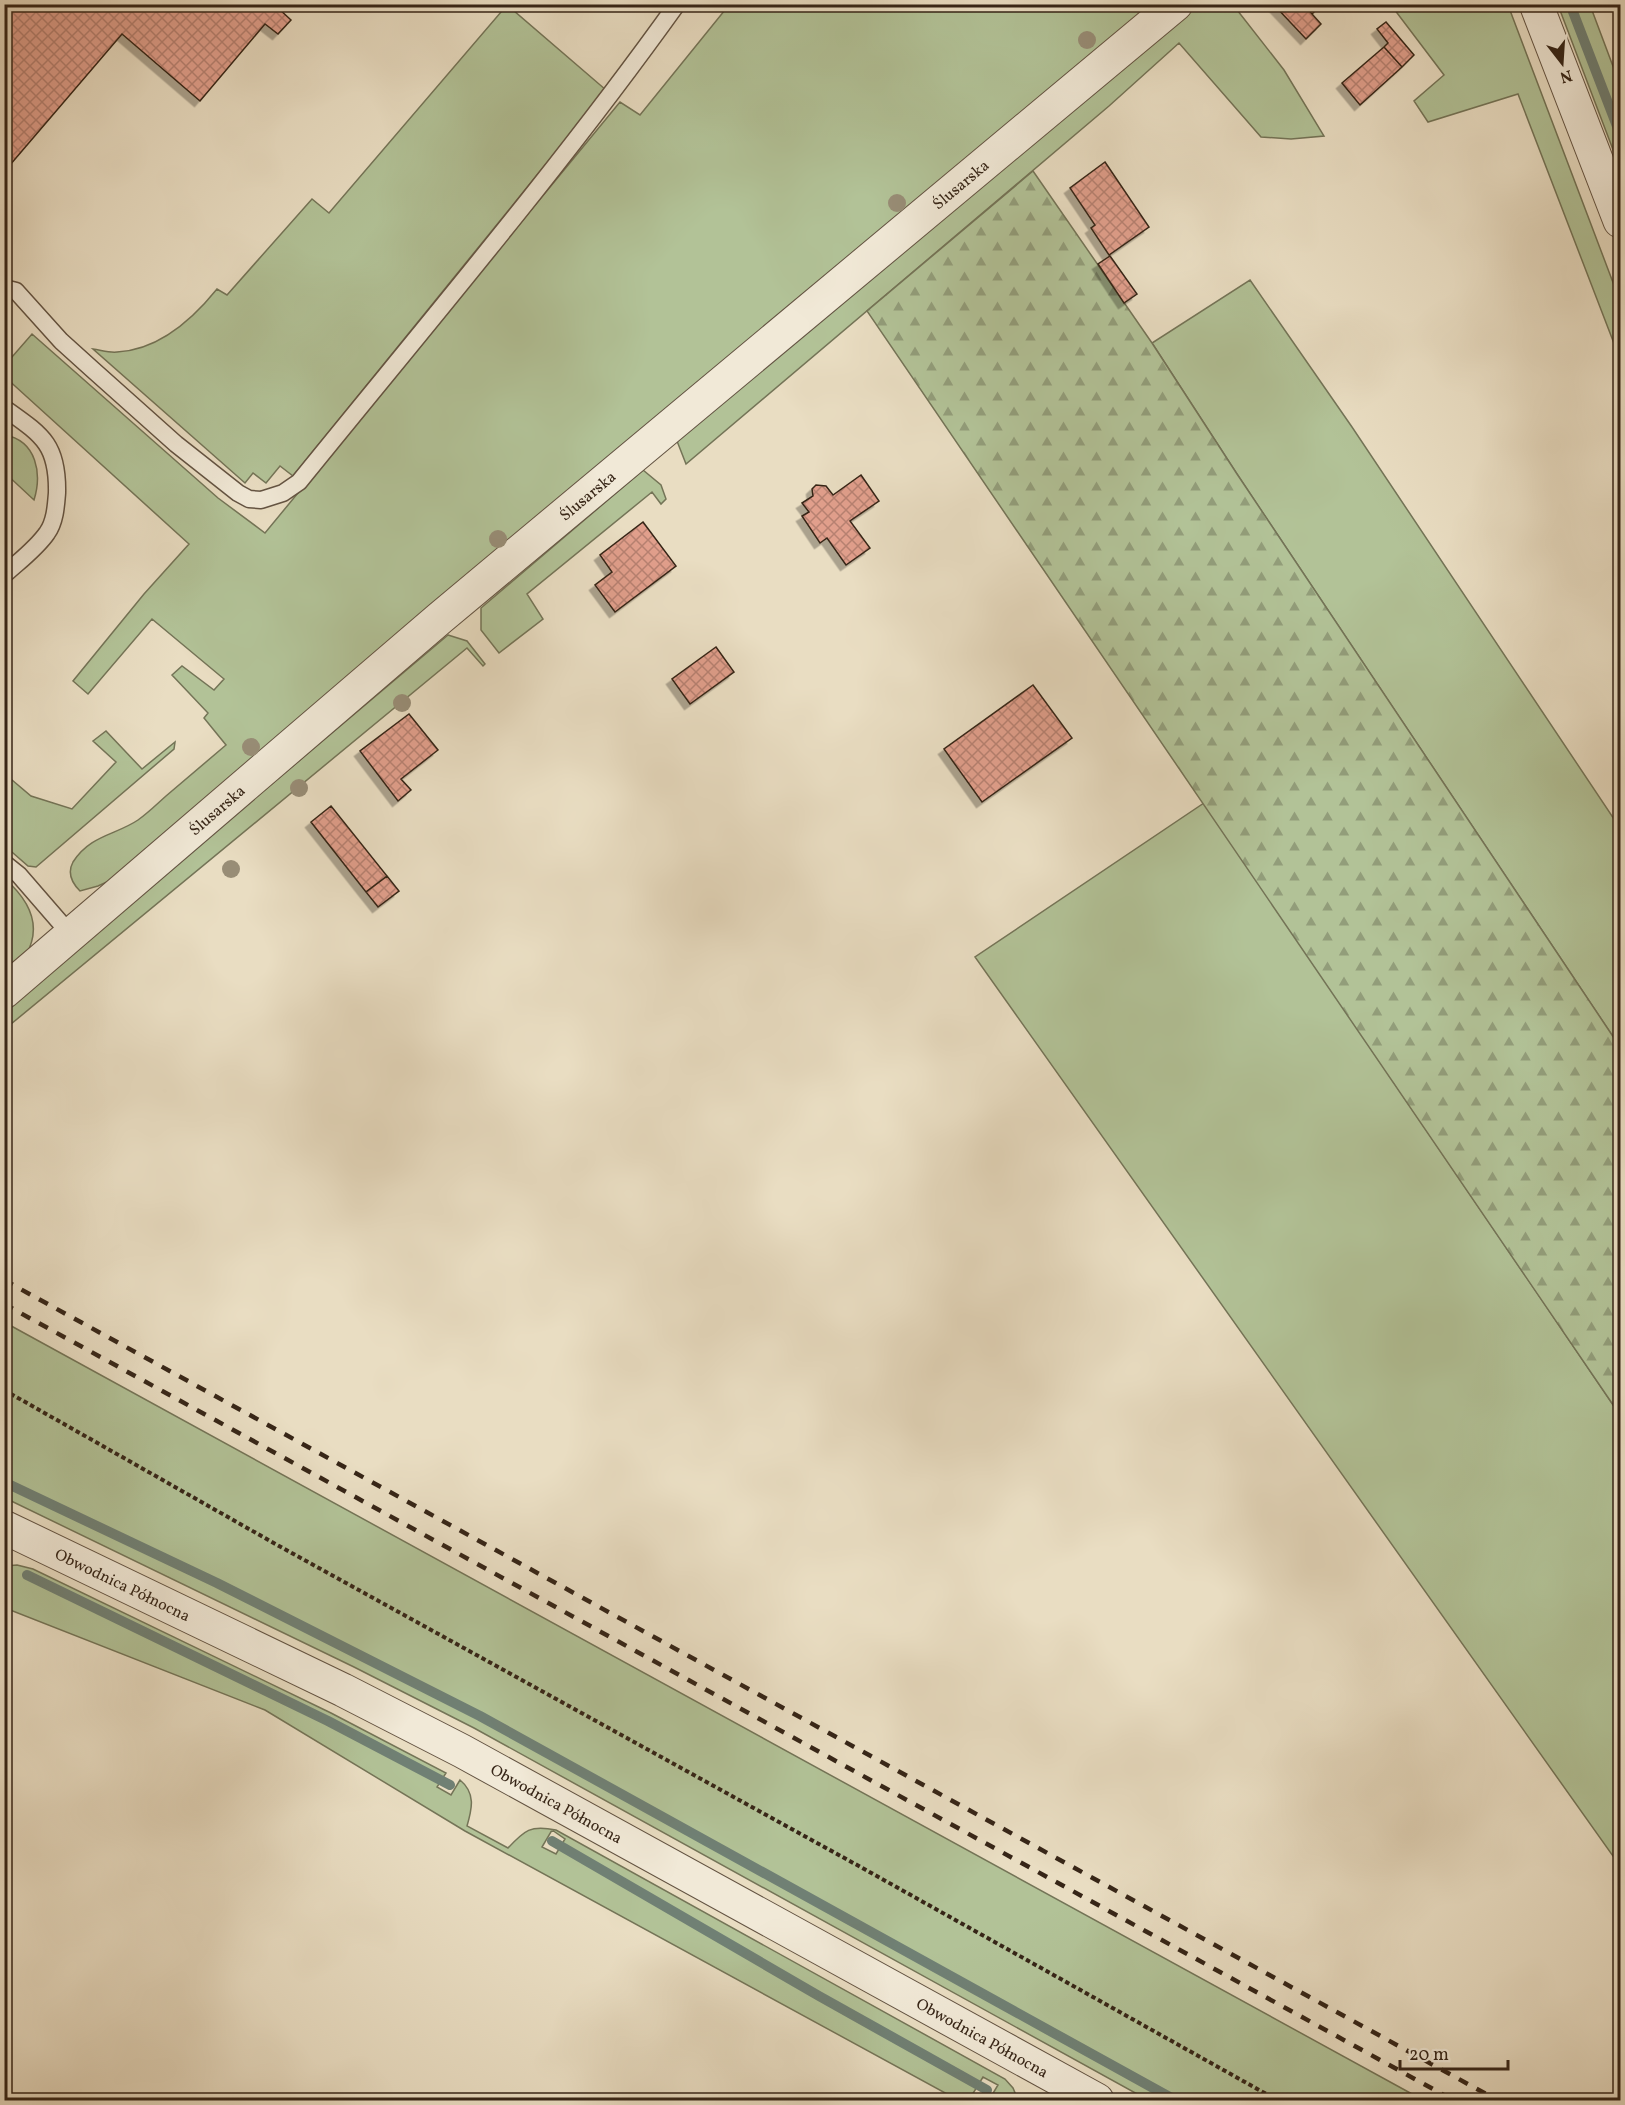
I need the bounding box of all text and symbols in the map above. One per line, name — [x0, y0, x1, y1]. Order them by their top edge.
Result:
north arrow — [1532, 33, 1592, 93]
text: N — [1557, 63, 1575, 88]
street label: Ślusarska — [929, 155, 995, 216]
street label: Ślusarska — [555, 467, 621, 527]
street label: Ślusarska — [185, 781, 251, 842]
street label: Obwodnica Północna — [51, 1544, 193, 1628]
street label: Obwodnica Północna — [486, 1760, 626, 1850]
street label: Obwodnica Północna — [912, 1994, 1052, 2084]
scale bar — [1400, 2033, 1508, 2071]
text: 20 m — [1409, 2043, 1449, 2068]

